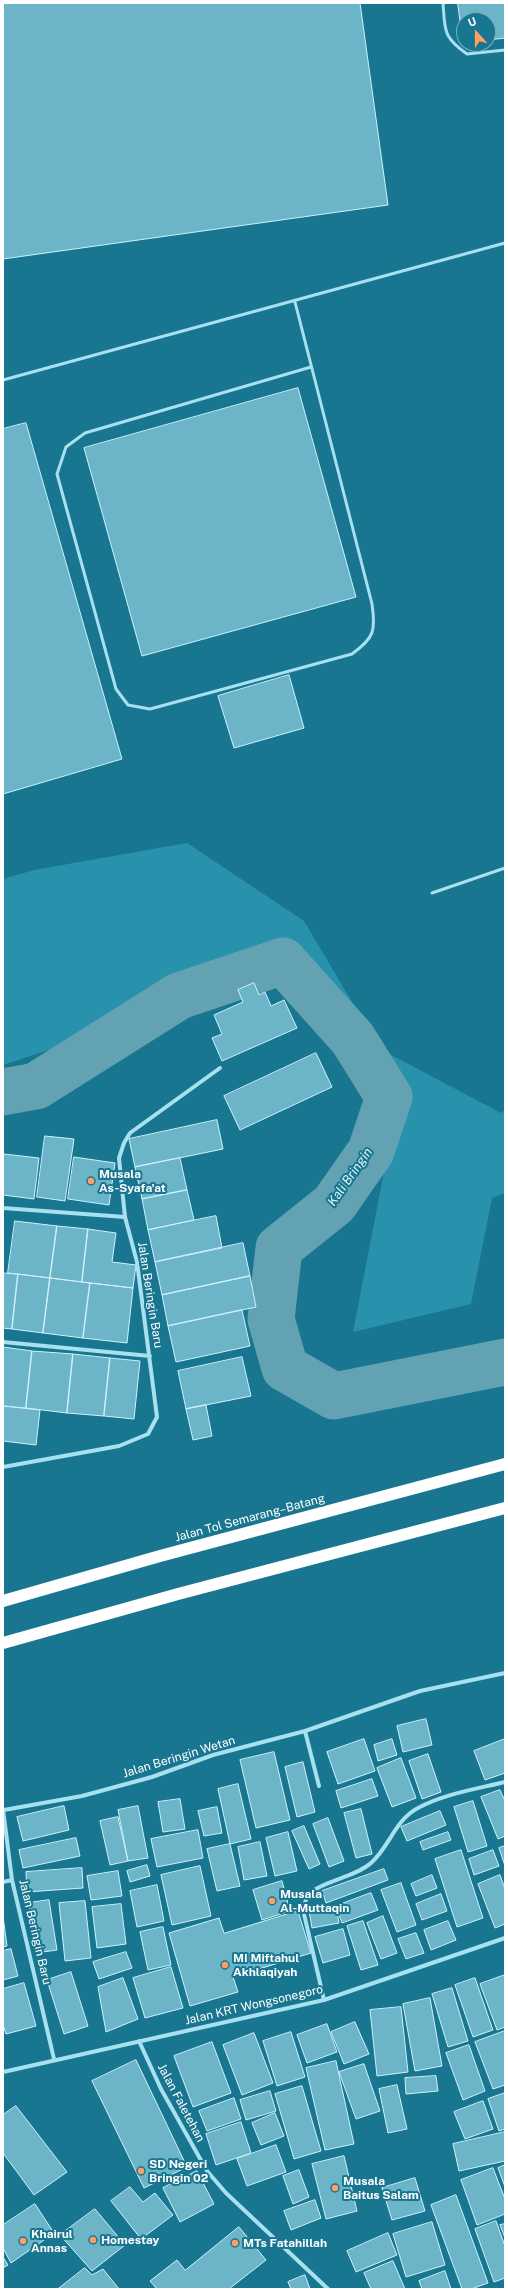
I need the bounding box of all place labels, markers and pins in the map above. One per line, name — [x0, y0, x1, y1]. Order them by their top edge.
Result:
place label: Musala As-Syafa'at — [99, 1167, 166, 1195]
marker: Musala As-Syafa'at — [86, 1176, 96, 1186]
place label: Musala Al-Muttaqin — [280, 1887, 349, 1915]
marker: Musala Al-Muttaqin — [267, 1896, 277, 1906]
place label: MI Miftahul Akhlaqiyah — [233, 1951, 299, 1979]
marker: MI Miftahul Akhlaqiyah — [220, 1960, 230, 1970]
place label: SD Negeri Bringin 02 — [149, 2157, 208, 2185]
marker: SD Negeri Bringin 02 — [136, 2166, 146, 2176]
place label: Musala Baitus Salam — [343, 2174, 419, 2202]
marker: Musala Baitus Salam — [330, 2183, 340, 2193]
place label: Khairul Annas — [31, 2227, 73, 2255]
place label: Homestay — [101, 2233, 159, 2247]
marker: Homestay — [88, 2235, 98, 2245]
marker: Khairul Annas — [18, 2236, 28, 2246]
place label: MTs Fatahillah — [243, 2236, 327, 2250]
marker: MTs Fatahillah — [230, 2238, 240, 2248]

